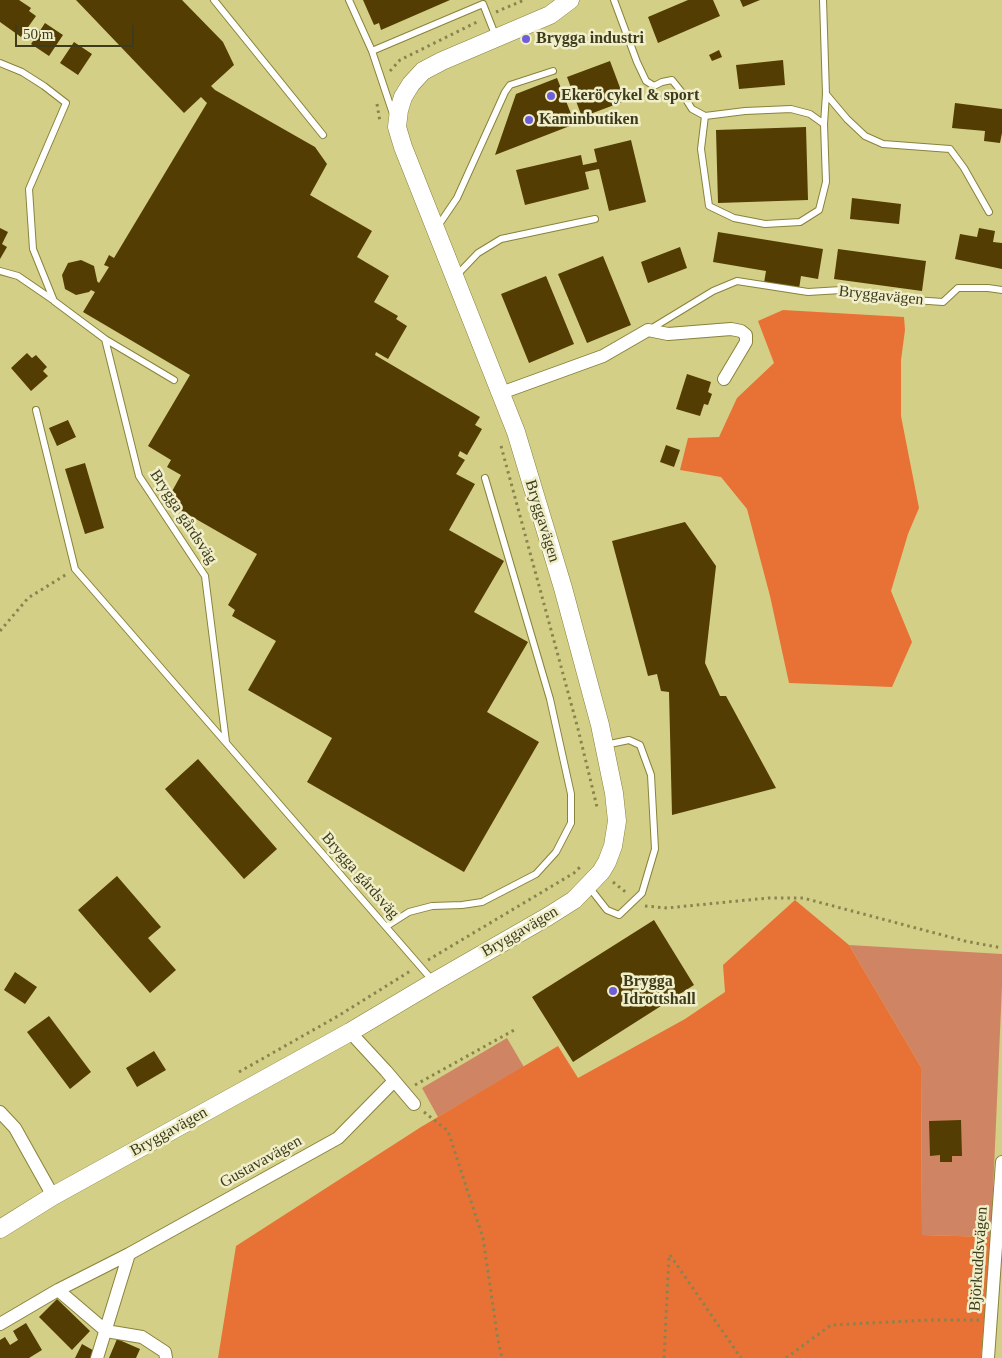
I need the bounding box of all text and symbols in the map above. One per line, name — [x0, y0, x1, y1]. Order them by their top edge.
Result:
scale bar — [18, 15, 136, 47]
text: 50 m — [23, 26, 53, 42]
place label: Brygga industri — [536, 29, 644, 49]
marker: Brygga industri — [520, 33, 532, 45]
place label: Ekerö cykel & sport — [561, 86, 699, 106]
marker: Ekerö cykel & sport — [545, 90, 557, 102]
place label: Kaminbutiken — [539, 110, 639, 130]
marker: Kaminbutiken — [523, 114, 535, 126]
street label: Bryggavägen — [838, 282, 924, 310]
street label: Brygga gårdsväg — [145, 466, 221, 568]
street label: Bryggavägen — [520, 477, 564, 565]
street label: Brygga gårdsväg — [317, 829, 403, 923]
street label: Bryggavägen — [478, 902, 562, 962]
place label: Brygga Idrottshall — [623, 972, 696, 1010]
marker: Brygga Idrottshall — [607, 985, 619, 997]
street label: Bryggavägen — [127, 1103, 211, 1161]
street label: Gustavavägen — [217, 1132, 305, 1192]
street label: Björkuddsvägen — [966, 1206, 992, 1312]

